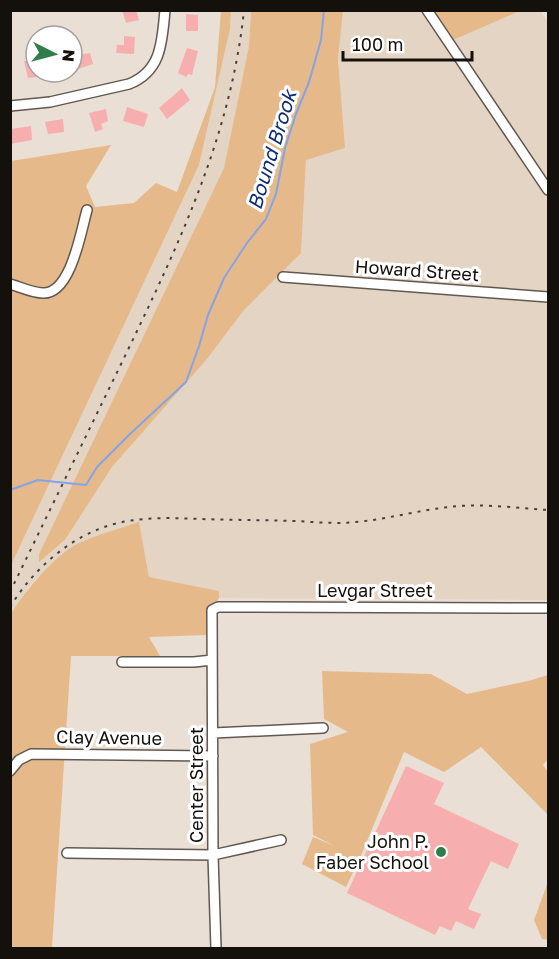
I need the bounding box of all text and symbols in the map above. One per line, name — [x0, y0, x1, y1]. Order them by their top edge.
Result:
north arrow — [24, 24, 84, 84]
scale bar — [343, 24, 472, 62]
text: 100 m — [352, 33, 403, 55]
text: N — [58, 48, 79, 63]
water label: Bound Brook — [242, 85, 301, 212]
street label: Howard Street — [354, 255, 480, 285]
street label: Levgar Street — [317, 579, 433, 601]
street label: Clay Avenue — [56, 725, 162, 749]
street label: Center Street — [185, 727, 207, 843]
place label: John P. Faber School — [316, 830, 429, 873]
marker: John P. Faber School — [434, 845, 448, 859]

